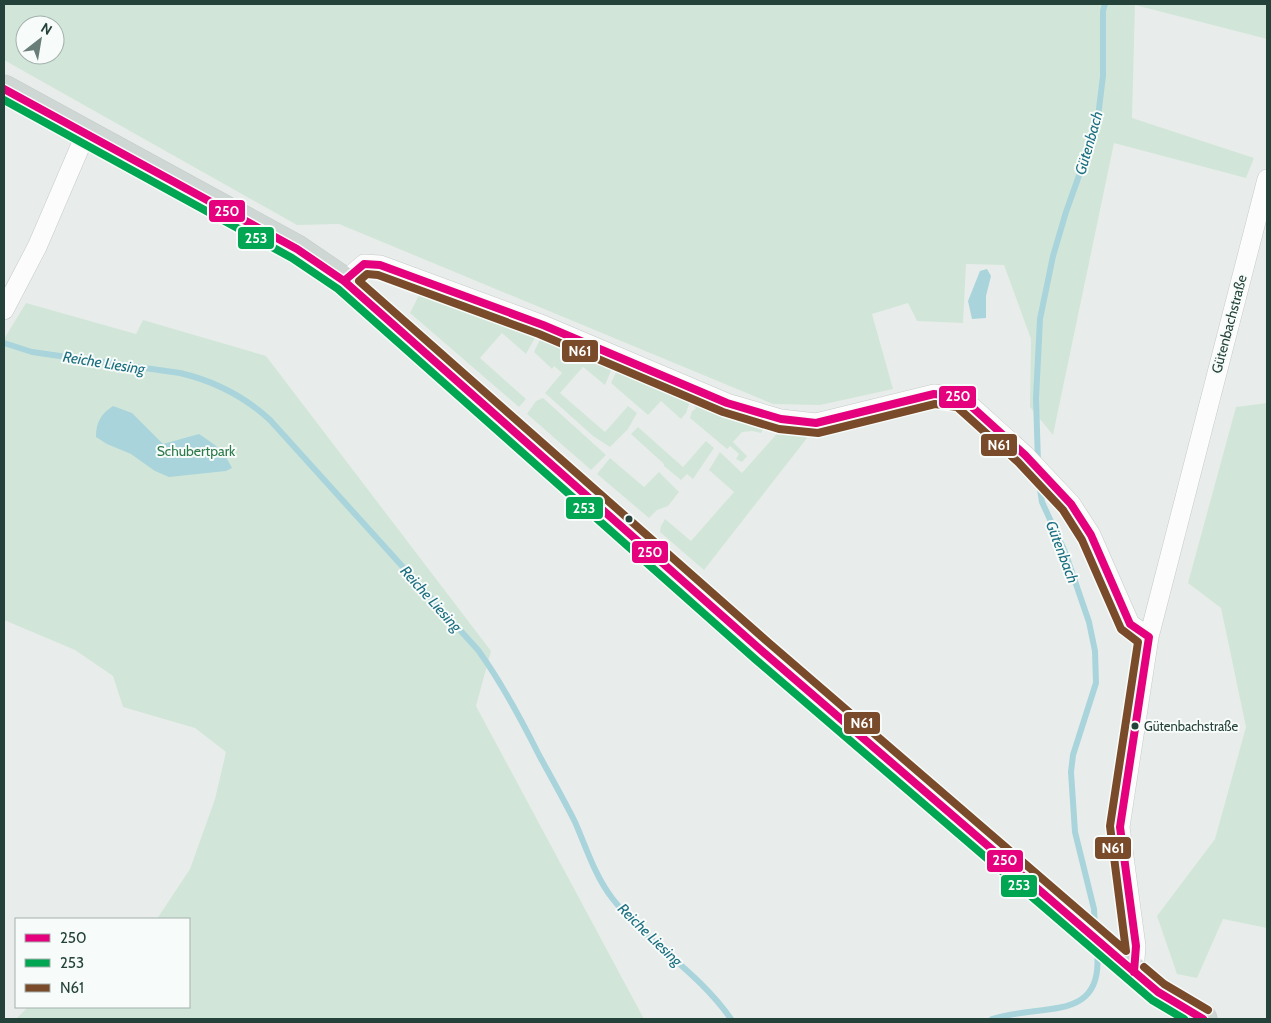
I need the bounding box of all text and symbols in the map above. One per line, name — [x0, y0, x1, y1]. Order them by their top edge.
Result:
north arrow — [15, 15, 65, 65]
text: N — [38, 19, 56, 39]
water label: Gütenbach — [1071, 109, 1107, 177]
line badge: 250 — [208, 199, 246, 223]
text: 250 — [215, 202, 240, 220]
line badge: 253 — [237, 226, 275, 250]
text: 253 — [245, 229, 267, 247]
street label: Gütenbachstraße — [1207, 273, 1251, 375]
line badge: N61 — [561, 339, 599, 363]
text: N61 — [569, 342, 591, 360]
water label: Reiche Liesing — [62, 348, 147, 379]
line badge: 250 — [938, 385, 977, 409]
text: 250 — [946, 387, 971, 405]
line badge: N61 — [980, 433, 1018, 457]
text: N61 — [988, 436, 1010, 454]
park label: Schubertpark — [157, 442, 236, 460]
line badge: 253 — [565, 496, 604, 520]
text: 253 — [573, 499, 595, 517]
unlabelled marker — [624, 514, 634, 524]
water label: Gütenbach — [1042, 518, 1082, 586]
line badge: 250 — [631, 540, 669, 564]
text: 250 — [638, 543, 663, 561]
water label: Reiche Liesing — [397, 562, 466, 637]
line badge: N61 — [843, 711, 881, 735]
text: N61 — [851, 714, 873, 732]
place label: Gütenbachstraße — [1144, 718, 1239, 734]
marker: Gütenbachstraße — [1130, 721, 1140, 731]
line badge: N61 — [1094, 836, 1132, 860]
text: N61 — [1102, 839, 1124, 857]
line badge: 250 — [986, 849, 1024, 873]
text: 250 — [993, 851, 1018, 869]
line badge: 253 — [1000, 874, 1038, 898]
text: 253 — [1008, 876, 1030, 894]
water label: Reiche Liesing — [614, 900, 687, 971]
legend — [15, 918, 190, 1008]
text: 250 — [60, 929, 86, 947]
text: 253 — [60, 954, 84, 972]
text: N61 — [60, 979, 84, 997]

